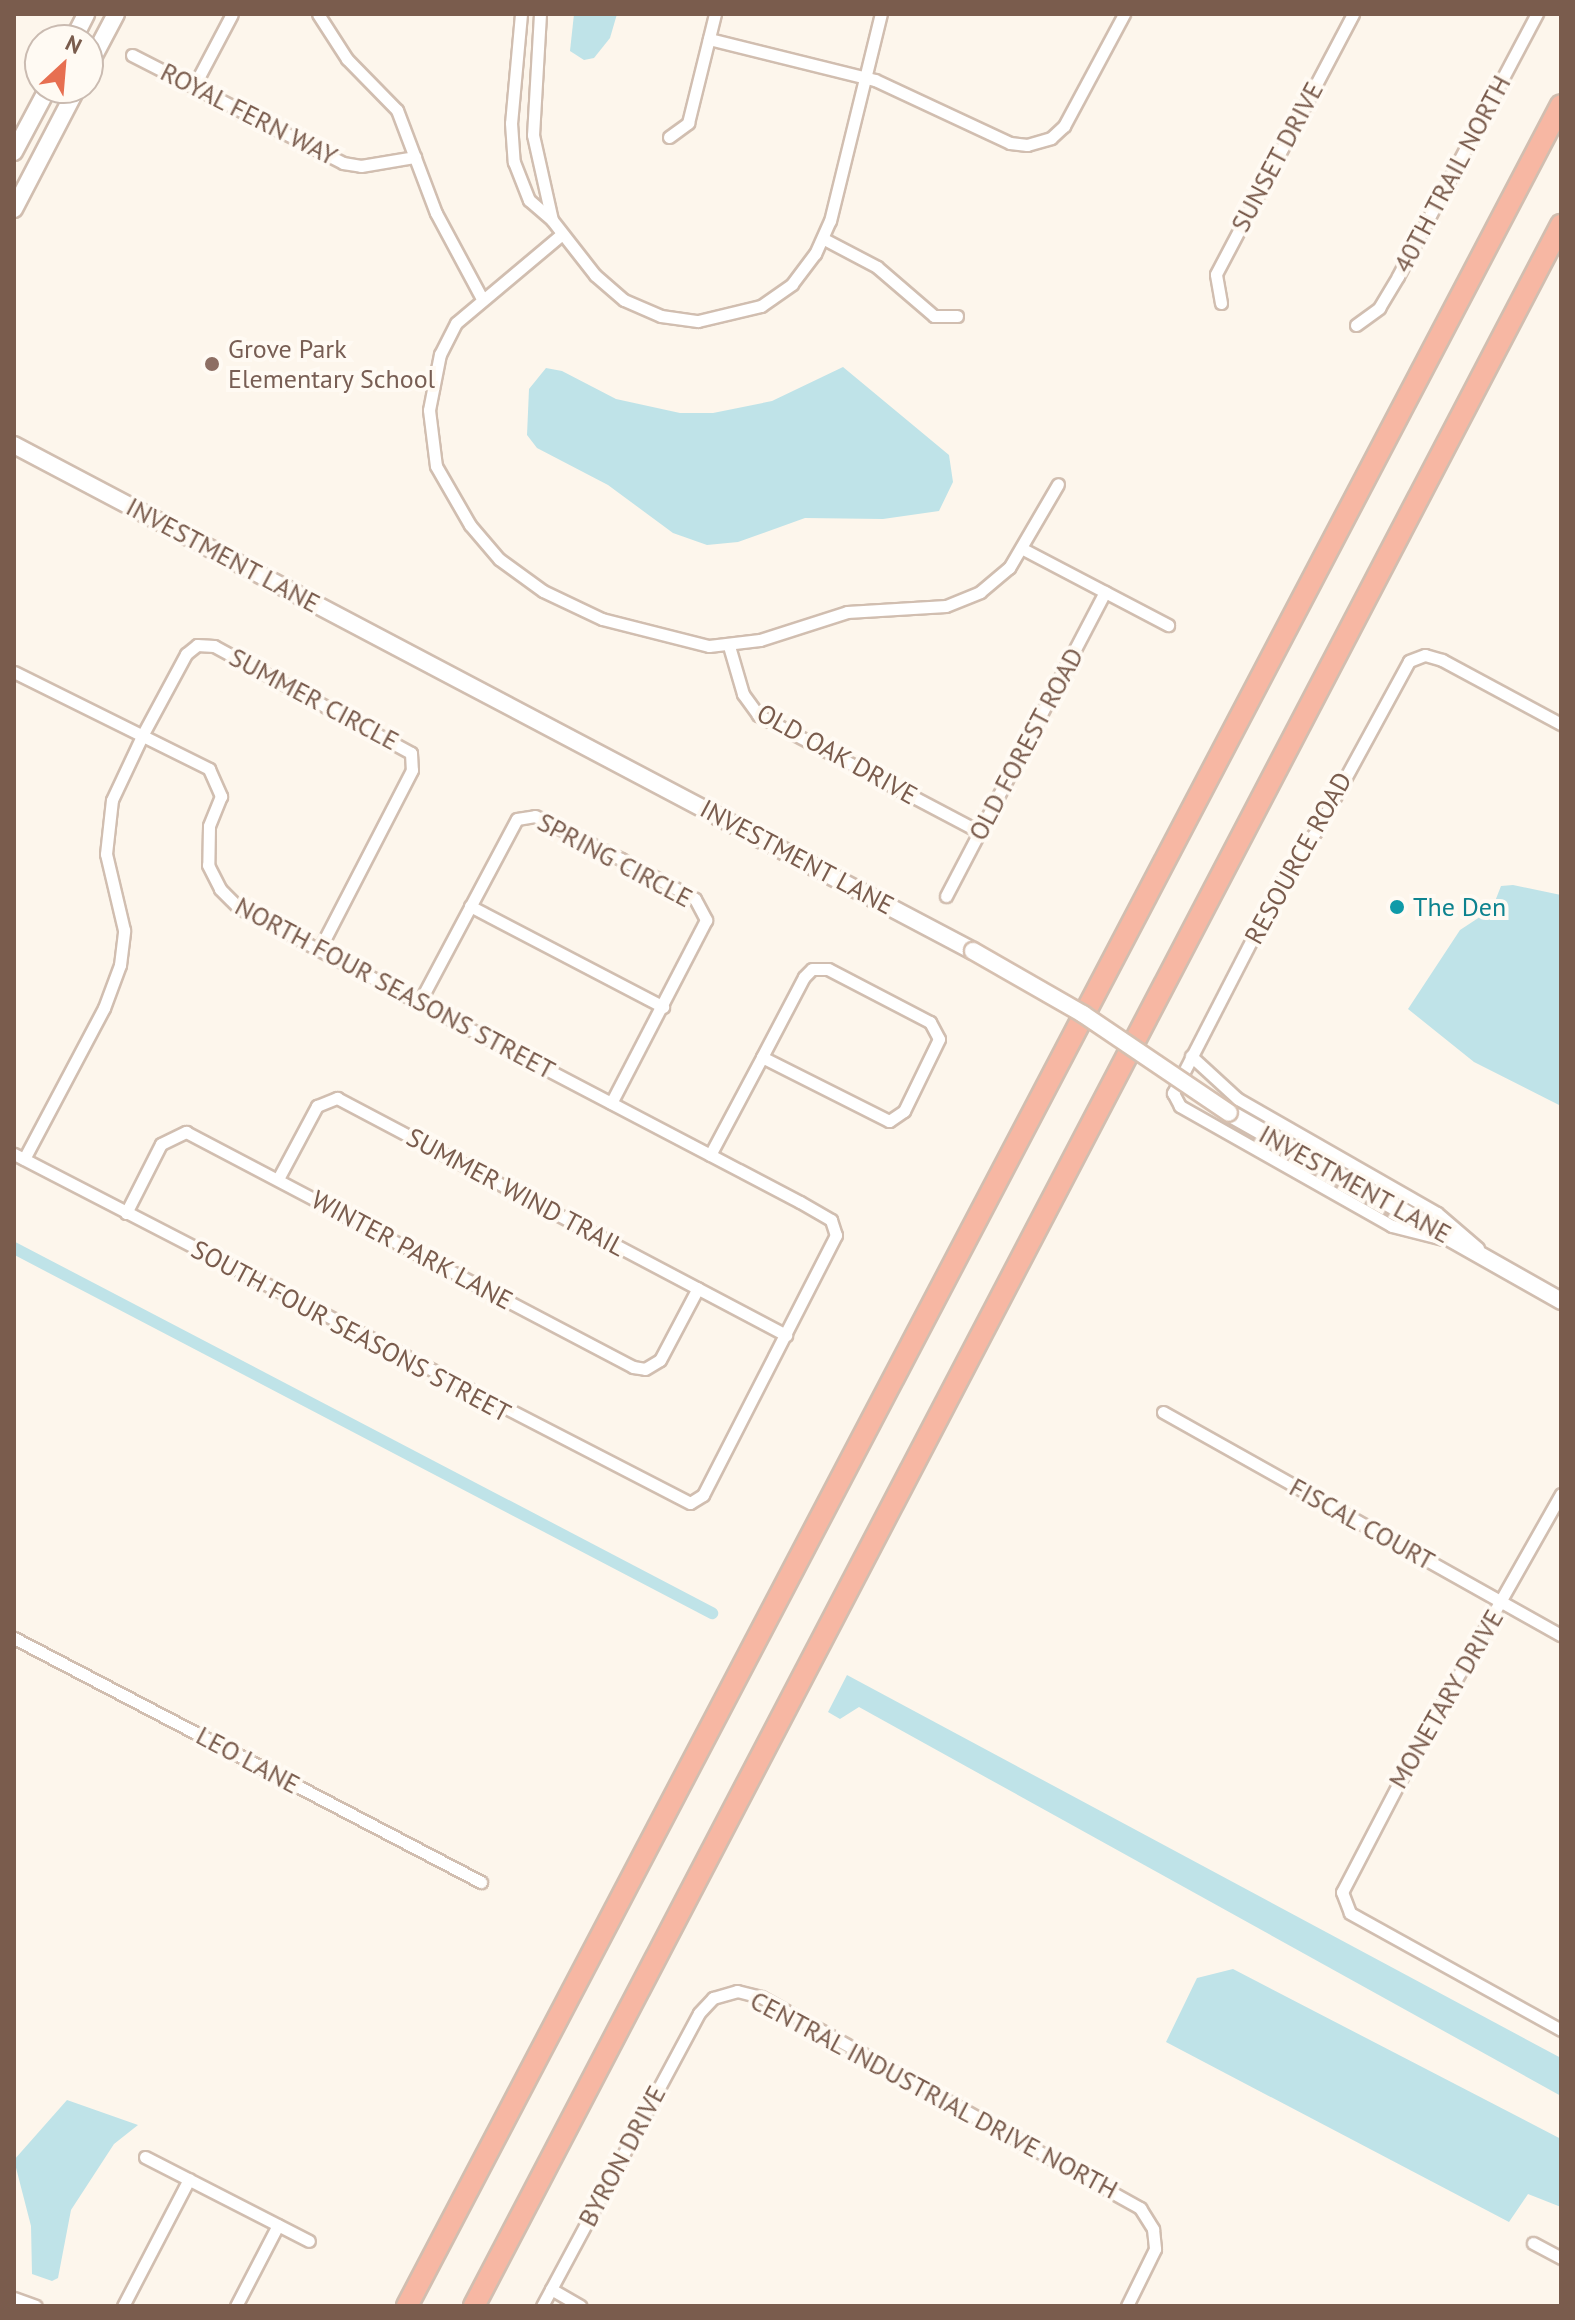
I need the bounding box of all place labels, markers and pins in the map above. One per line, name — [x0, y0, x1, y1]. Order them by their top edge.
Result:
place label: Grove Park Elementary School — [228, 333, 436, 394]
marker: Grove Park Elementary School — [203, 355, 221, 373]
place label: The Den — [1413, 891, 1506, 923]
marker: The Den — [1388, 898, 1406, 916]

